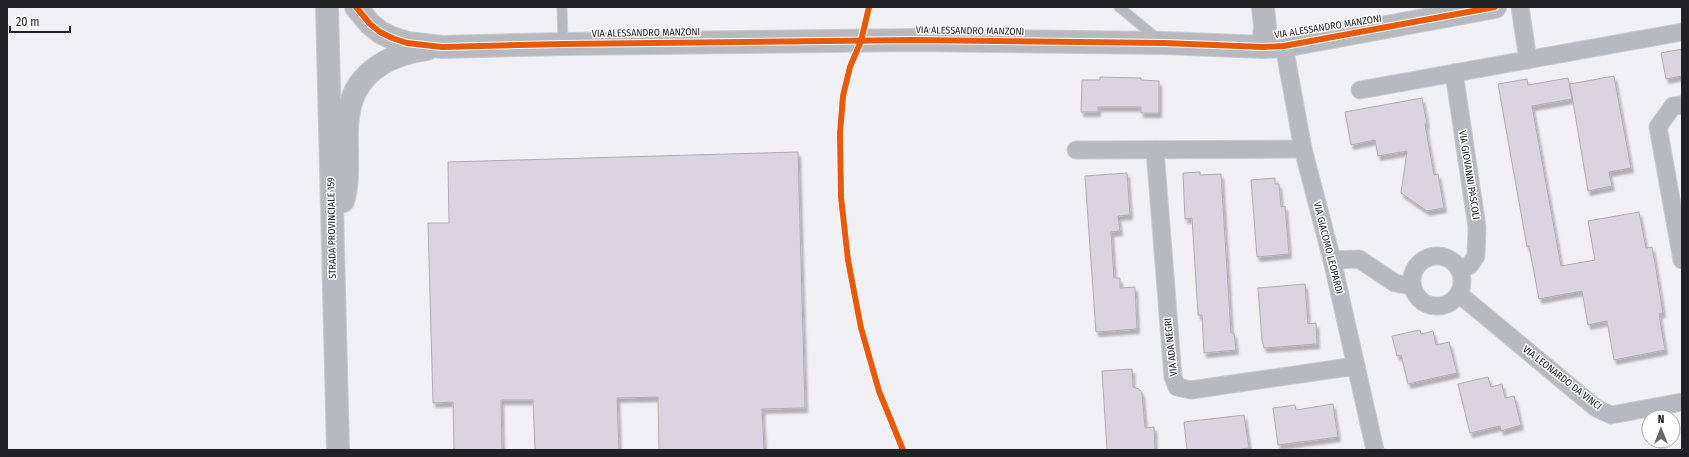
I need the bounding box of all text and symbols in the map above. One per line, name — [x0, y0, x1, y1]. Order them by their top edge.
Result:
scale bar — [10, 8, 70, 34]
street label: VIA ALESSANDRO MANZONI — [1274, 13, 1382, 41]
text: 20 m — [16, 15, 40, 29]
street label: VIA ALESSANDRO MANZONI — [916, 24, 1024, 38]
street label: VIA ALESSANDRO MANZONI — [592, 26, 700, 40]
street label: VIA GIOVANNI PASCOLI — [1456, 129, 1482, 221]
street label: STRADA PROVINCIALE 159 — [325, 177, 339, 279]
street label: VIA GIACOMO LEOPARDI — [1311, 201, 1345, 295]
street label: VIA ADA NEGRI — [1162, 317, 1180, 377]
street label: VIA LEONARDO DA VINCI — [1520, 344, 1604, 412]
north arrow — [1641, 409, 1681, 449]
text: N — [1658, 413, 1664, 426]

